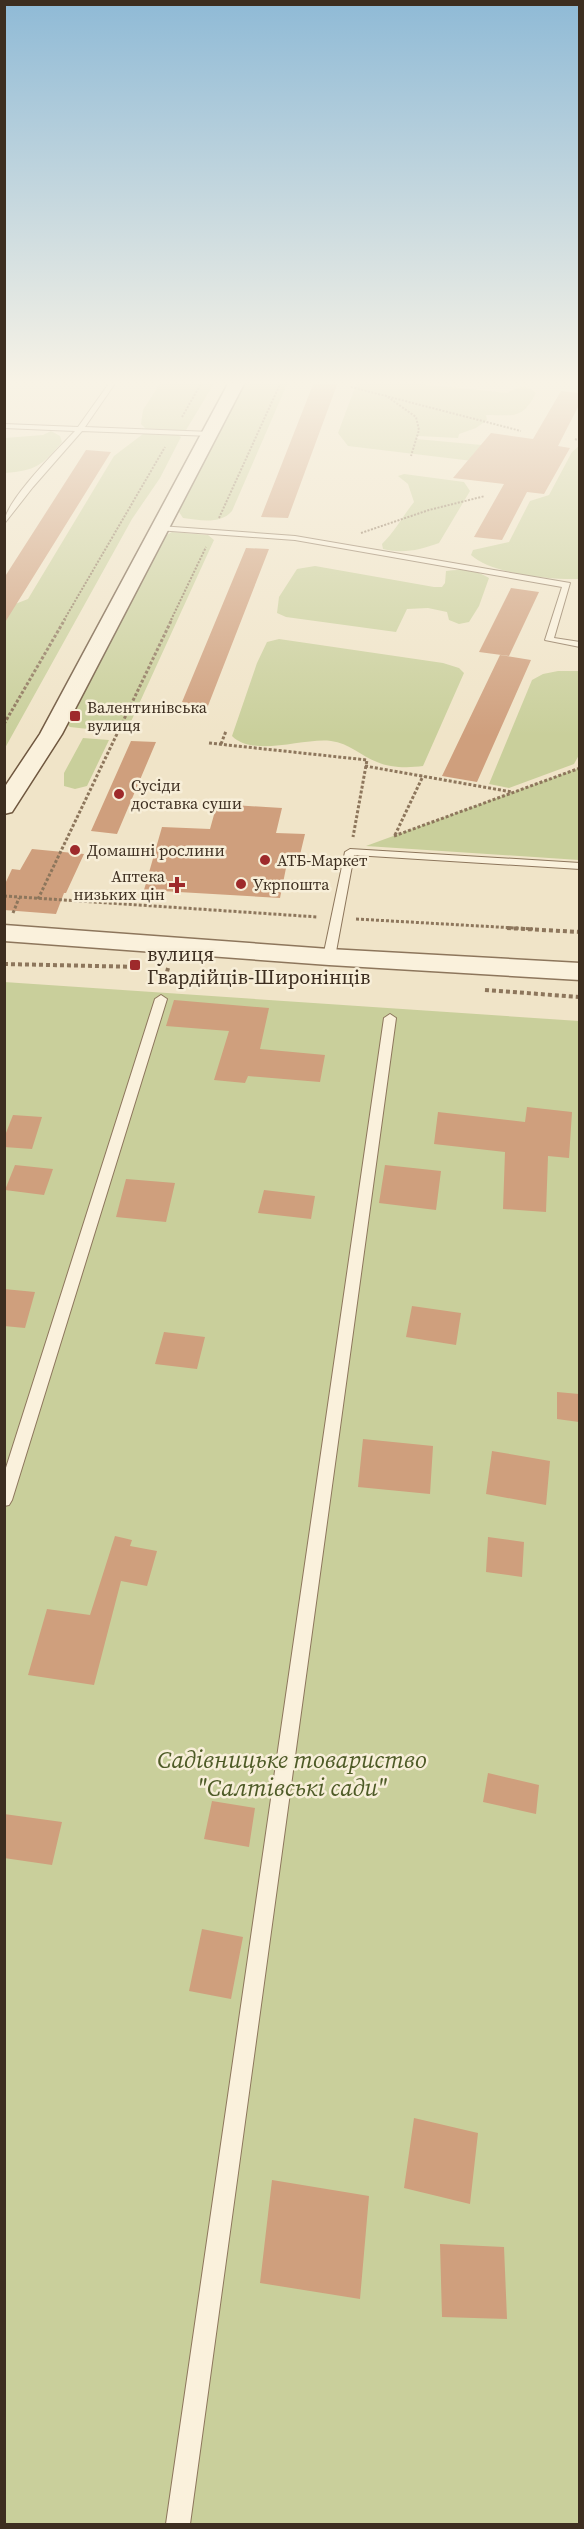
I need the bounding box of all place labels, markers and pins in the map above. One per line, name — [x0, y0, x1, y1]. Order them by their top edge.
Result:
place label: Валентинівська вулиця — [87, 696, 208, 736]
marker: Валентинівська вулиця — [68, 709, 82, 723]
place label: Сусіди доставка суши — [131, 774, 242, 814]
marker: Сусіди доставка суши — [112, 787, 126, 801]
place label: Домашні рослини — [87, 839, 225, 861]
marker: Домашні рослини — [68, 843, 82, 857]
place label: АТБ-Маркет — [277, 849, 368, 871]
marker: АТБ-Маркет — [258, 853, 272, 867]
place label: Аптека низьких цін — [73, 865, 166, 905]
place label: Укрпошта — [253, 873, 330, 895]
marker: Укрпошта — [234, 877, 248, 891]
marker: Аптека низьких цін — [170, 878, 184, 892]
place label: вулиця Гвардійців-Широнінців — [147, 940, 370, 991]
marker: вулиця Гвардійців-Широнінців — [128, 958, 142, 972]

